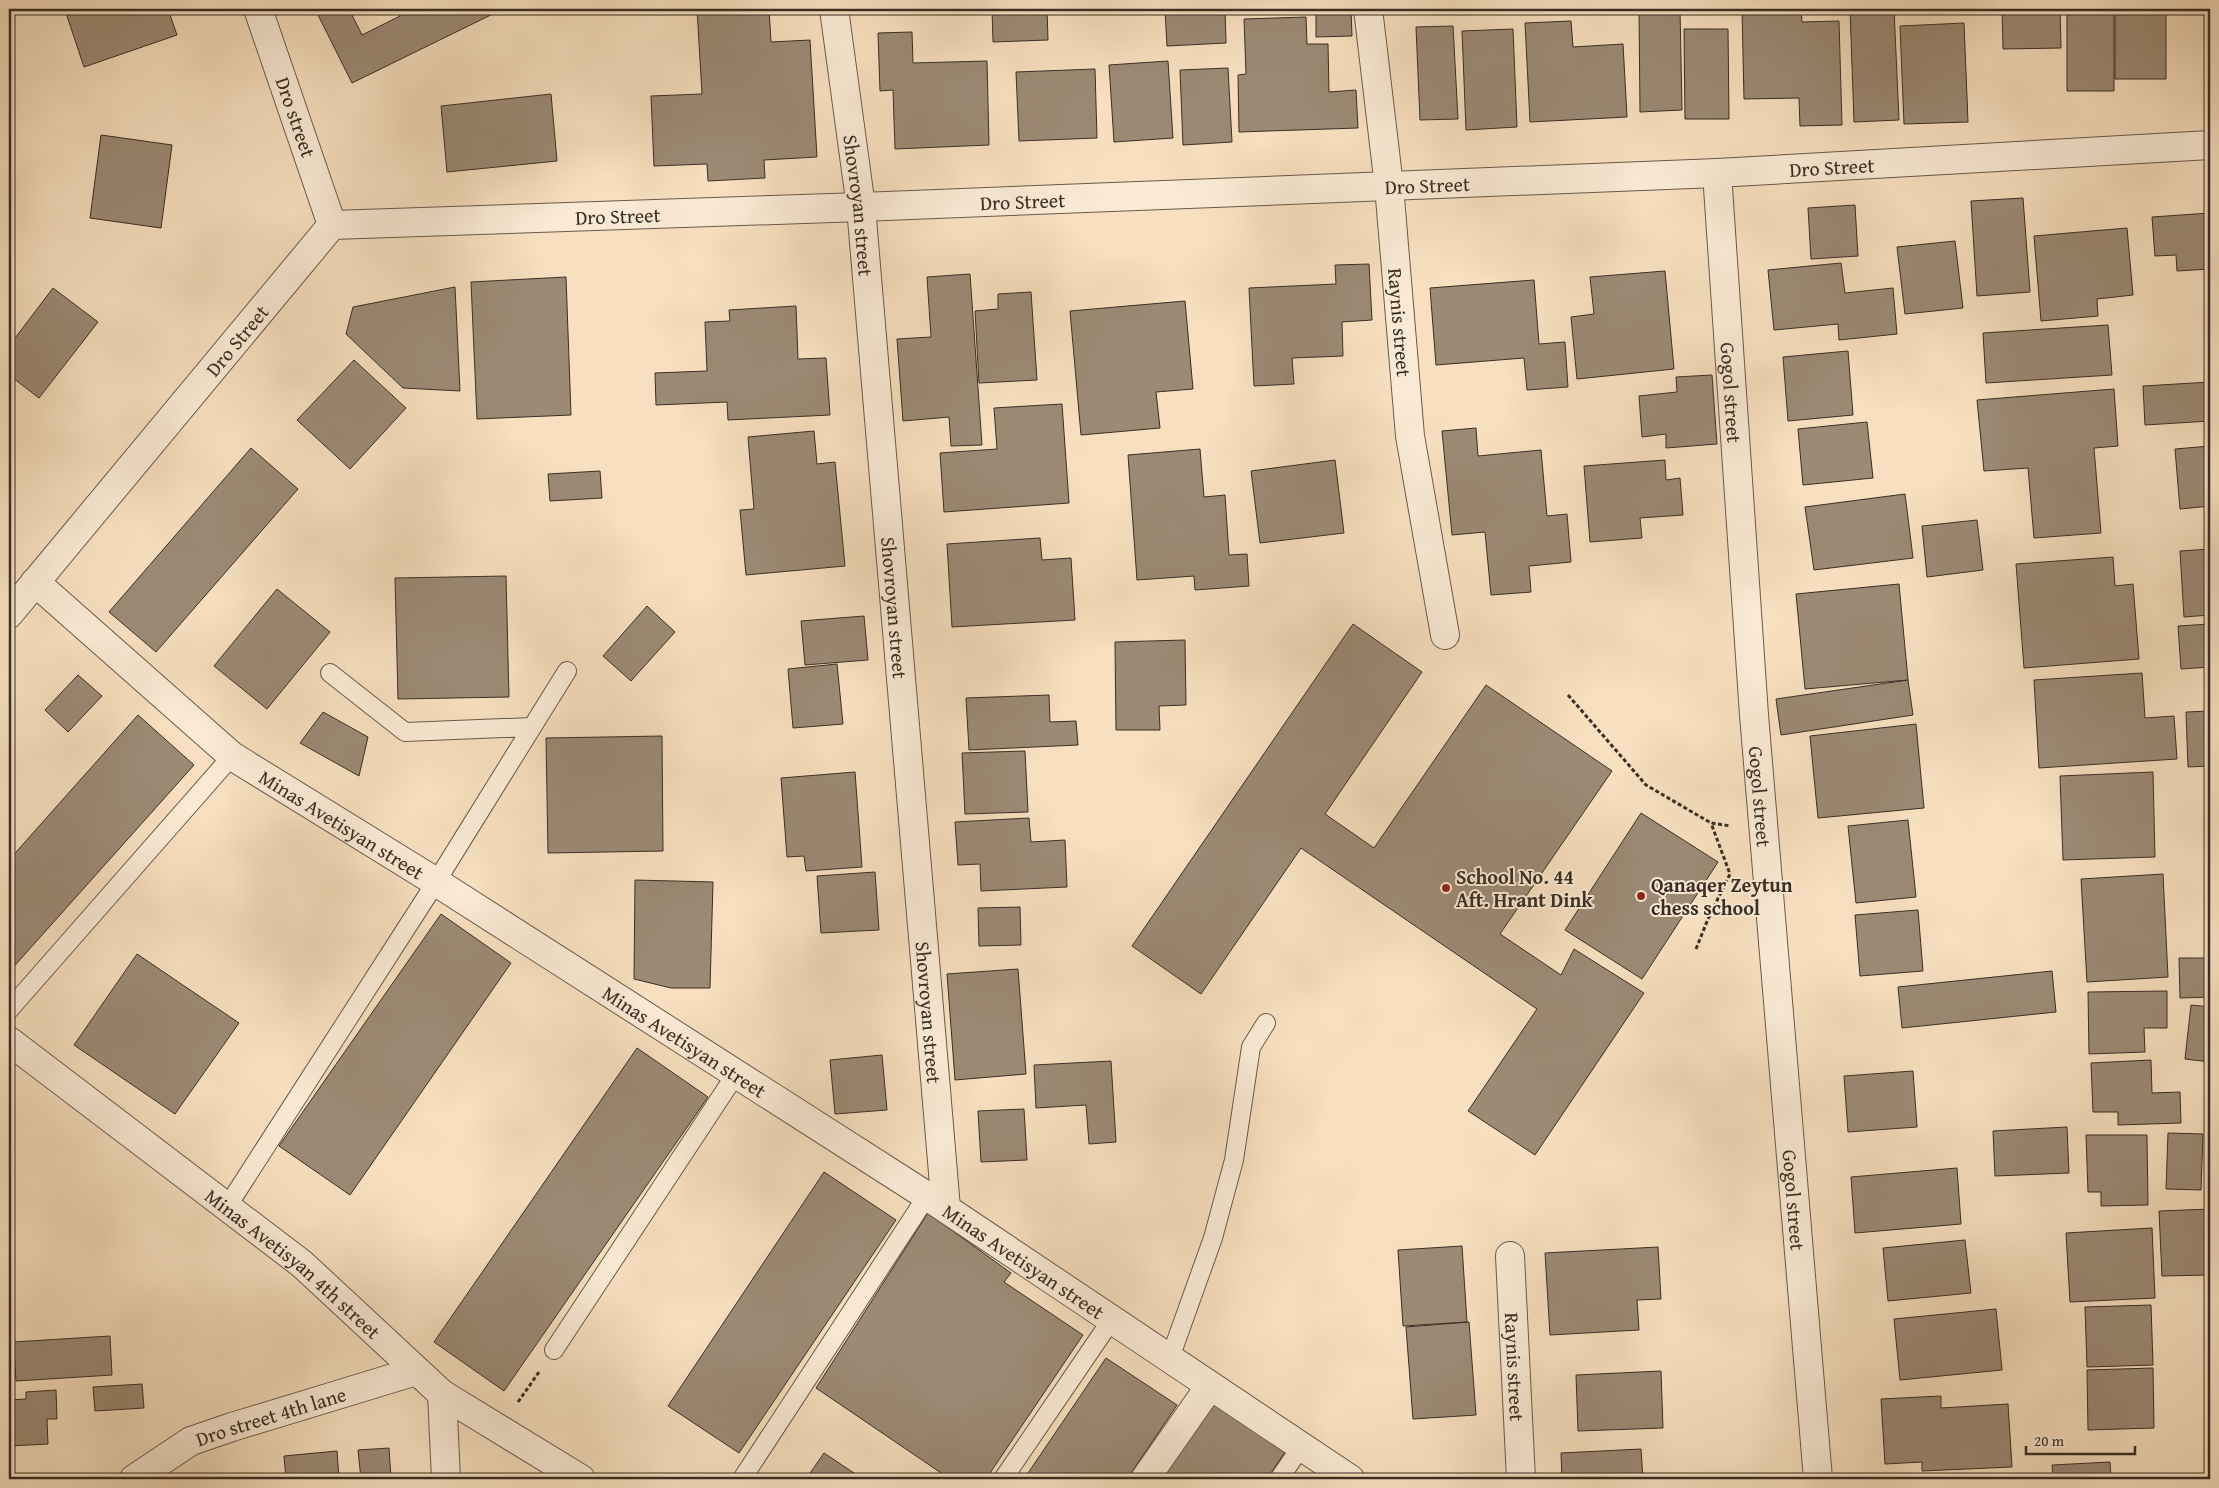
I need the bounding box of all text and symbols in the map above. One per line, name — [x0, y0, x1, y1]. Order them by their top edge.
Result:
street label: Dro street — [269, 73, 323, 161]
street label: Shovroyan street — [837, 133, 881, 277]
street label: Dro Street — [1788, 150, 1875, 183]
street label: Dro Street — [1384, 168, 1470, 201]
street label: Dro Street — [979, 184, 1066, 217]
street label: Dro Street — [575, 199, 661, 231]
street label: Raynis street — [1381, 267, 1419, 378]
street label: Dro Street — [198, 298, 275, 382]
street label: Gogol street — [1714, 341, 1750, 444]
street label: Shovroyan street — [875, 535, 916, 680]
street label: Gogol street — [1742, 745, 1779, 848]
street label: Minas Avetisyan street — [254, 762, 430, 886]
place label: School No. 44 Aft. Hrant Dink — [1456, 862, 1593, 914]
place label: Qanaqer Zeytun chess school — [1651, 870, 1793, 922]
marker: School No. 44 Aft. Hrant Dink — [1440, 882, 1452, 894]
marker: Qanaqer Zeytun chess school — [1635, 890, 1647, 902]
street label: Shovroyan street — [909, 940, 950, 1085]
street label: Minas Avetisyan street — [597, 978, 772, 1104]
street label: Gogol street — [1776, 1148, 1813, 1252]
street label: Minas Avetisyan 4th street — [199, 1181, 388, 1345]
street label: Minas Avetisyan street — [937, 1196, 1111, 1326]
street label: Raynis street — [1498, 1312, 1533, 1422]
street label: Dro street 4th lane — [192, 1379, 349, 1453]
scale bar — [2026, 1423, 2135, 1455]
text: 20 m — [2034, 1430, 2065, 1451]

